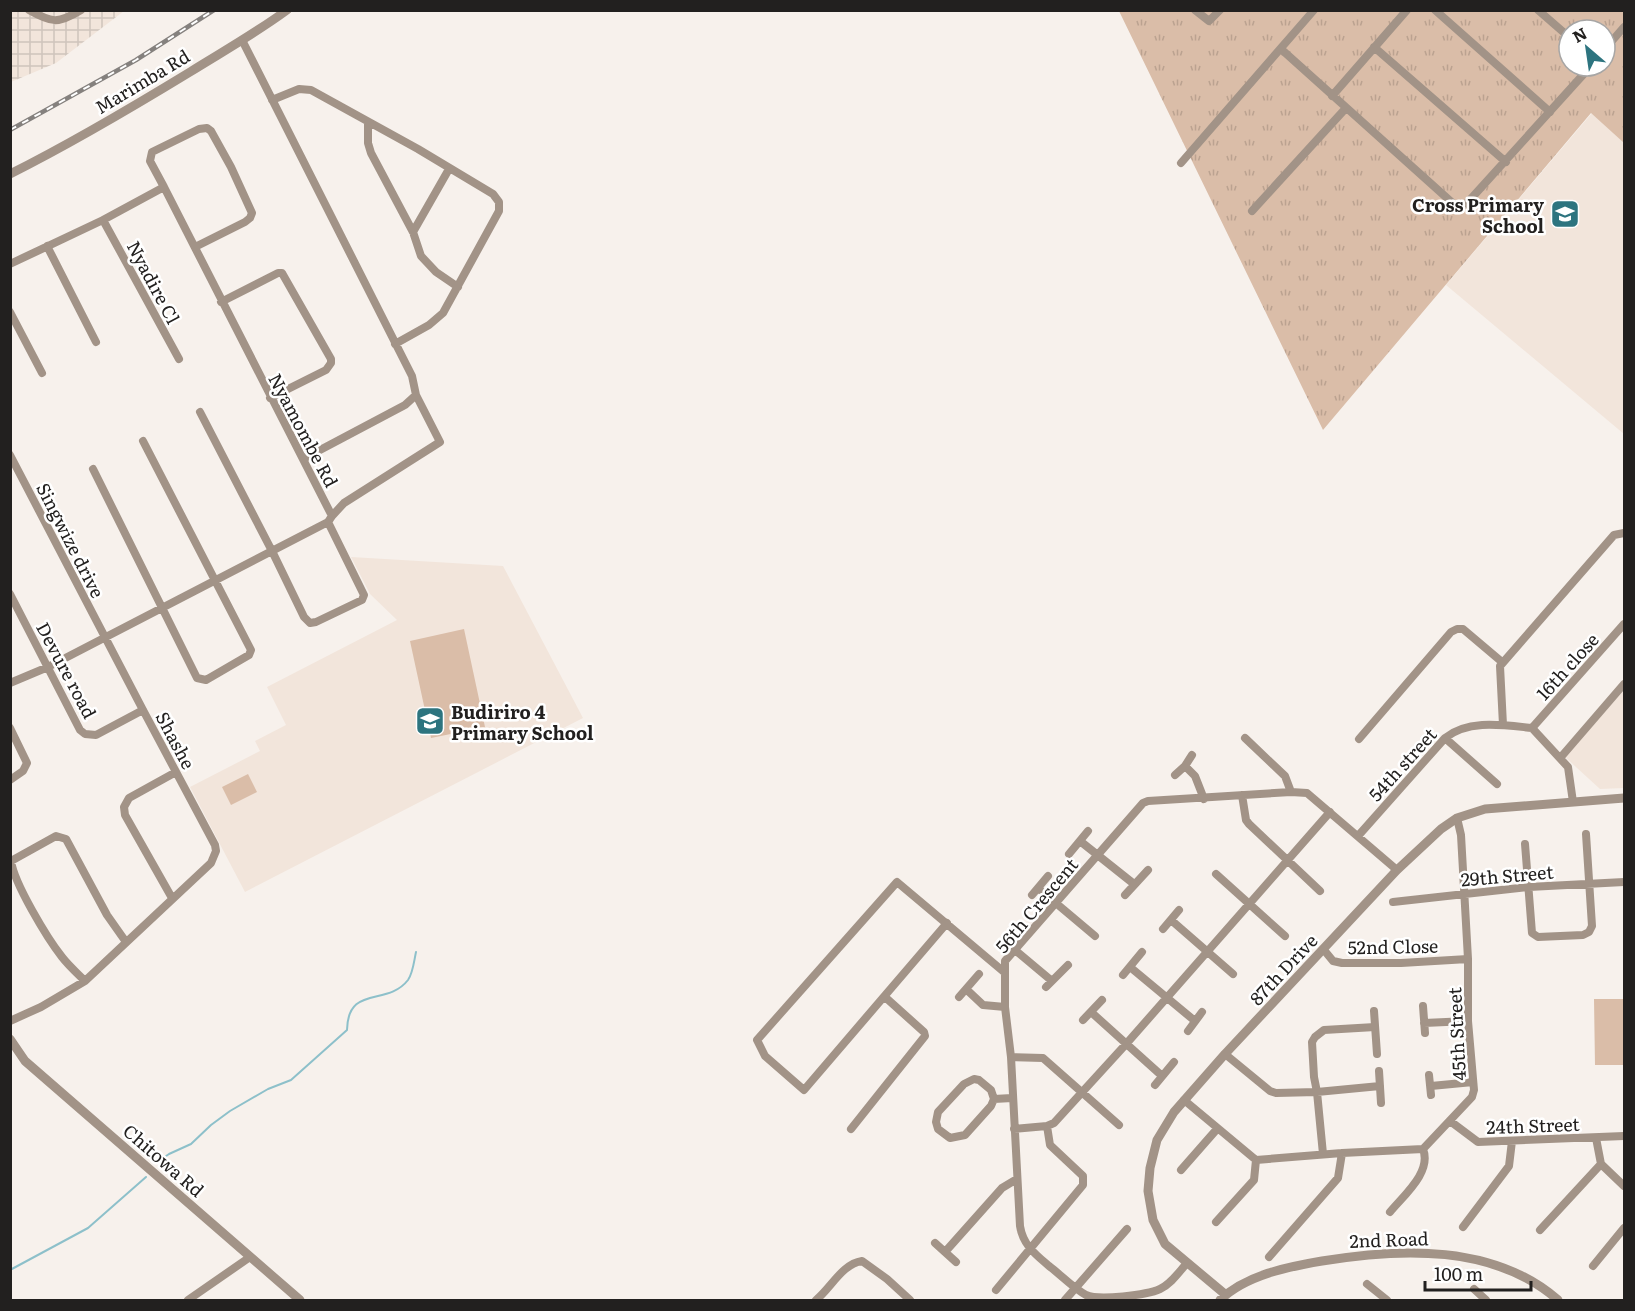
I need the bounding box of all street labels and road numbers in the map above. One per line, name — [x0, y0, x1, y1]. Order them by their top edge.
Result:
street label: Marimba Rd — [89, 42, 195, 120]
street label: Nyadire Cl — [121, 236, 187, 328]
street label: Nyamombe Rd — [263, 368, 345, 492]
street label: Singwize drive — [30, 478, 112, 602]
street label: Devure road — [30, 617, 104, 723]
street label: 16th close — [1529, 626, 1605, 706]
street label: Shashe — [150, 707, 202, 773]
street label: 54th street — [1362, 721, 1443, 807]
street label: 56th Crescent — [988, 851, 1084, 958]
street label: 29th Street — [1460, 857, 1555, 892]
street label: 87th Drive — [1243, 927, 1323, 1011]
street label: 52nd Close — [1348, 932, 1438, 960]
street label: 45th Street — [1440, 986, 1472, 1081]
street label: 24th Street — [1486, 1110, 1581, 1140]
street label: Chitowa Rd — [118, 1117, 210, 1203]
street label: 2nd Road — [1349, 1224, 1429, 1254]

